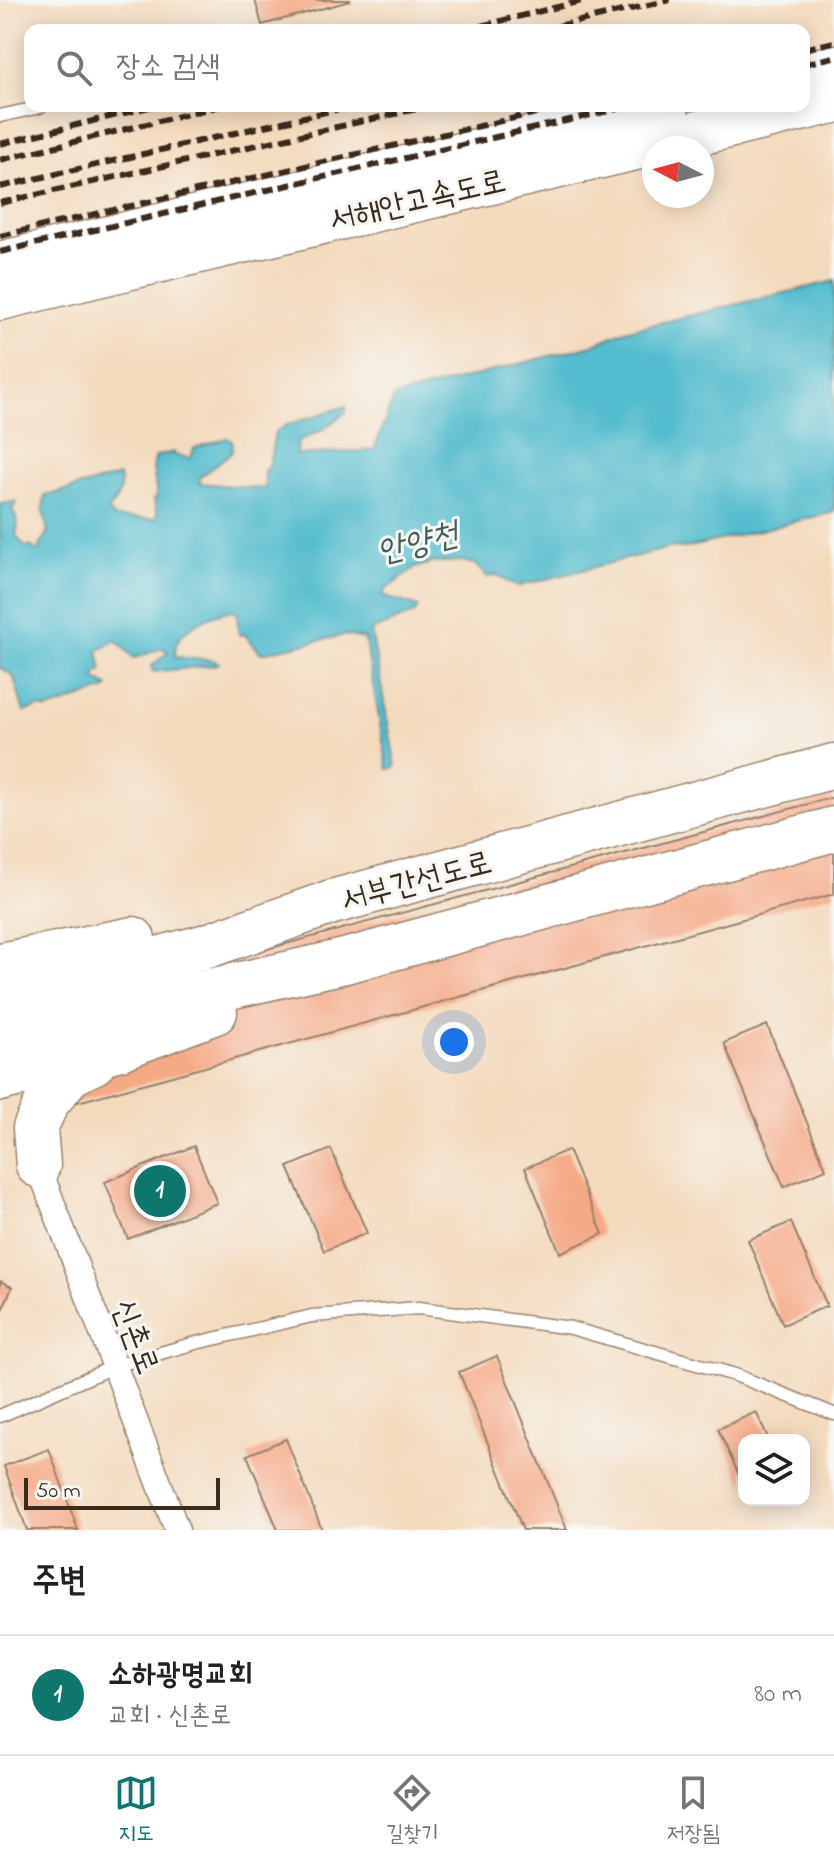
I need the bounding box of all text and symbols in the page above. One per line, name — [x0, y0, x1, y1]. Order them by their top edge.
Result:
search box — [24, 24, 810, 112]
icon: search — [52, 46, 96, 90]
text: 장소 검색 — [116, 46, 220, 90]
north arrow — [642, 136, 714, 208]
street label: 서해안고속도로 — [325, 159, 511, 246]
water label: 안양천 — [372, 510, 467, 579]
street label: 서부간선도로 — [336, 841, 498, 926]
your location — [434, 1022, 474, 1062]
pin: 1 — [134, 1161, 186, 1221]
street label: 신촌로 — [98, 1293, 170, 1382]
map controls — [738, 1434, 810, 1506]
button: layers — [738, 1434, 810, 1506]
scale bar — [24, 1474, 220, 1510]
text: 50 m — [36, 1476, 81, 1508]
text: 주변 — [32, 1557, 87, 1607]
text: 소하광명교회 — [108, 1654, 253, 1698]
text: 1 — [54, 1676, 62, 1714]
text: 80 m — [754, 1676, 802, 1714]
text: 교회 · 신촌로 — [108, 1698, 231, 1736]
tab: 지도 — [114, 1771, 158, 1851]
tab: 길찾기 — [386, 1771, 439, 1851]
tab: 저장됨 — [667, 1771, 720, 1851]

